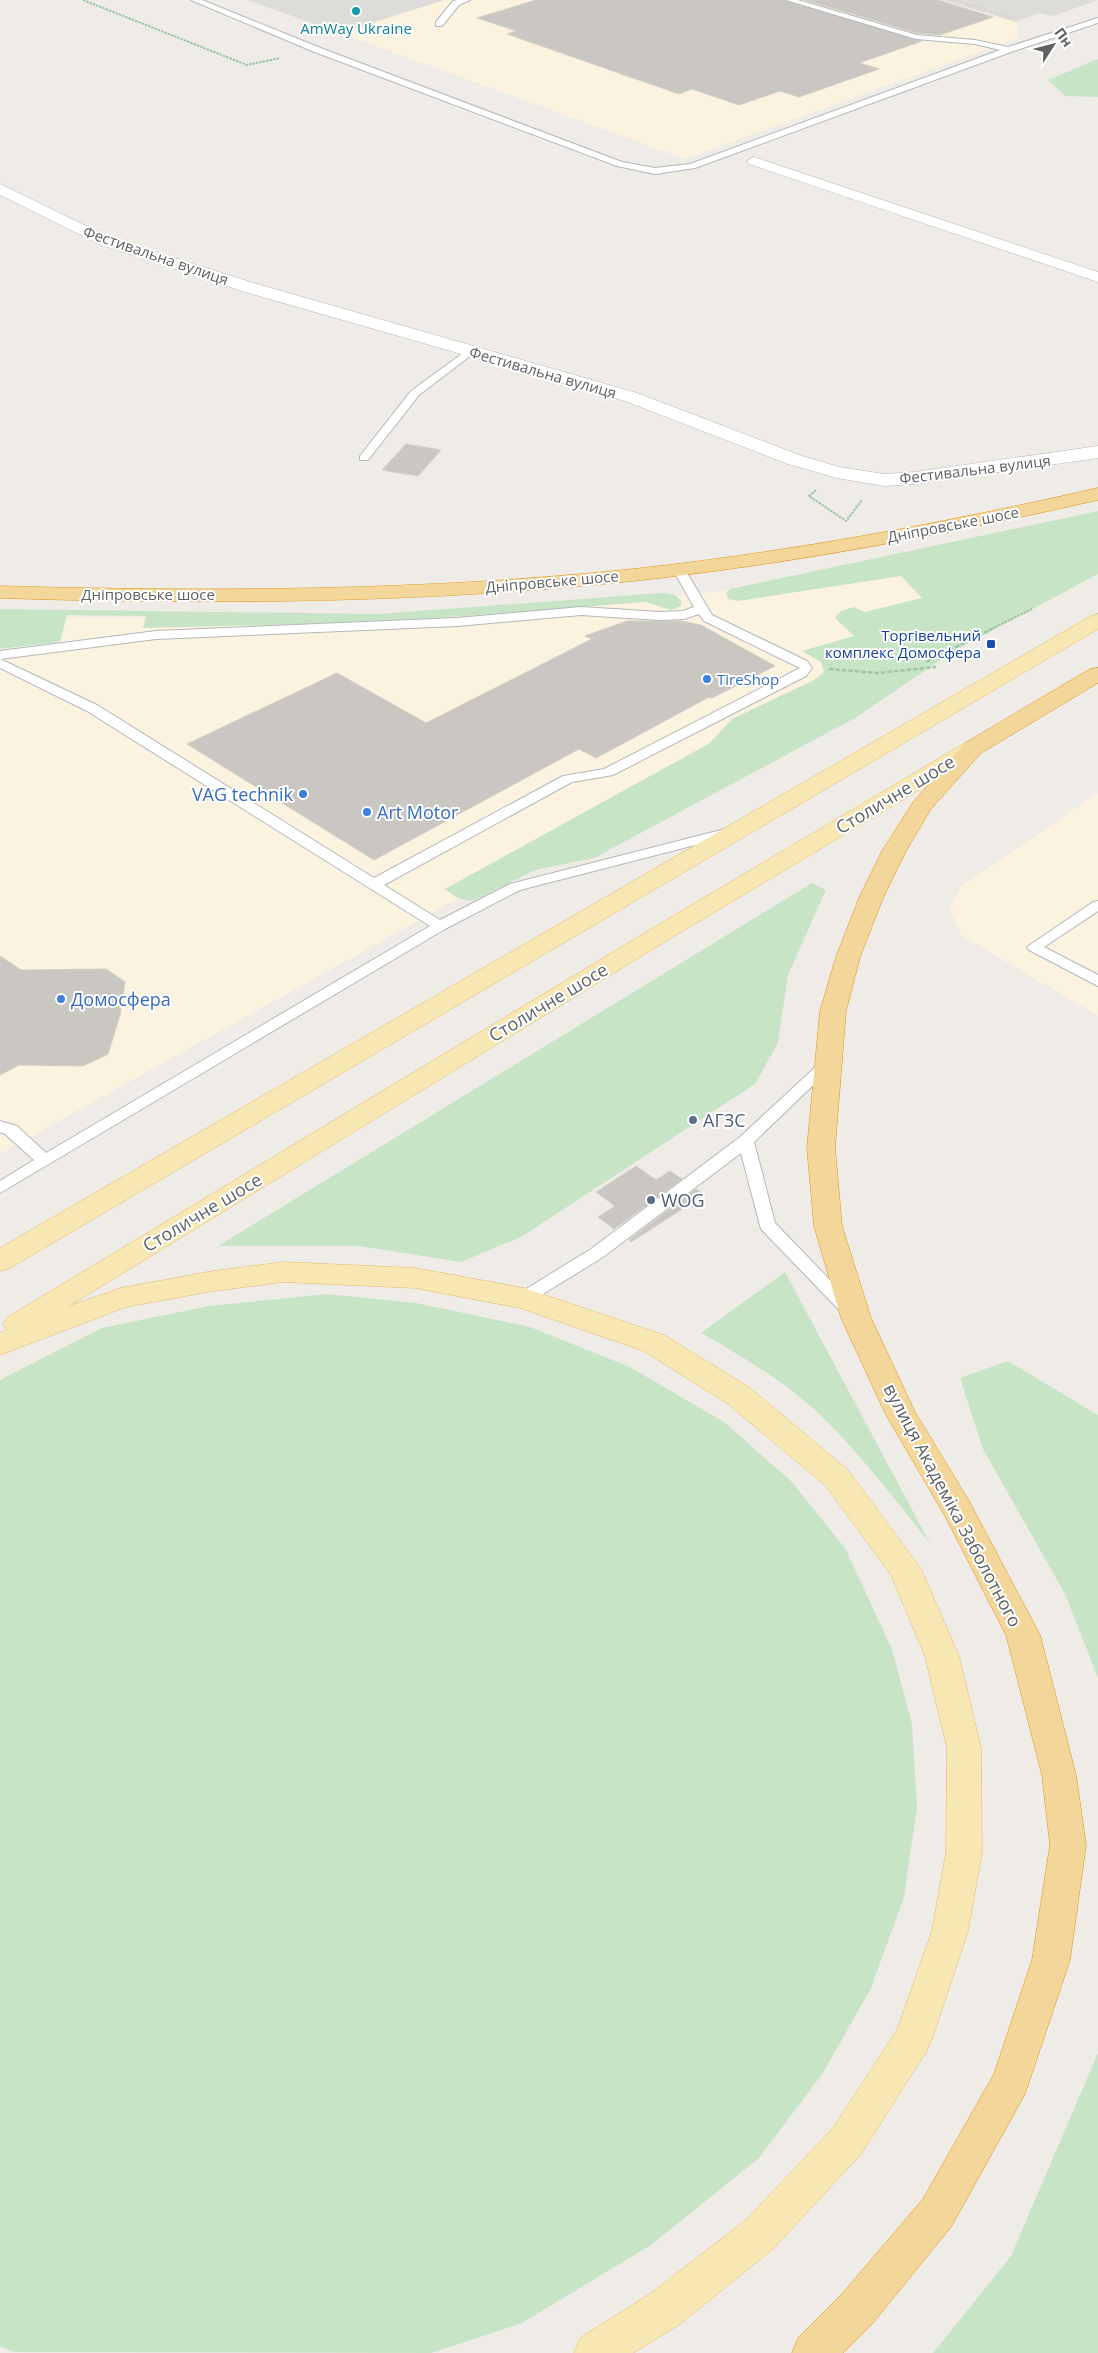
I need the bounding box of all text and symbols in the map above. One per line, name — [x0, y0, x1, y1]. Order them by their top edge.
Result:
marker: AmWay Ukraine — [350, 5, 362, 17]
place label: AmWay Ukraine — [300, 18, 412, 38]
north arrow — [1028, 20, 1078, 70]
text: Пн — [1050, 24, 1077, 51]
street label: Фестивальна вулиця — [81, 221, 231, 289]
street label: Фестивальна вулиця — [467, 341, 619, 403]
street label: Фестивальна вулиця — [898, 450, 1052, 488]
street label: Дніпровське шосе — [885, 501, 1021, 547]
street label: Дніпровське шосе — [485, 565, 619, 597]
street label: Дніпровське шосе — [81, 584, 215, 604]
place label: Торгівельний комплекс Домосфера — [825, 625, 981, 662]
marker: Торгівельний комплекс Домосфера — [985, 638, 997, 650]
place label: TireShop — [717, 669, 779, 689]
marker: TireShop — [701, 673, 713, 685]
street label: Столичне шосе — [831, 749, 959, 839]
place label: VAG technik — [192, 782, 294, 806]
marker: VAG technik — [297, 788, 309, 800]
place label: Art Motor — [377, 800, 459, 824]
marker: Art Motor — [361, 806, 373, 818]
street label: Столичне шосе — [484, 957, 612, 1047]
place label: Домосфера — [71, 987, 171, 1011]
marker: Домосфера — [55, 993, 67, 1005]
place label: АГЗС — [703, 1108, 746, 1132]
marker: АГЗС — [687, 1114, 699, 1126]
street label: Столичне шосе — [138, 1167, 266, 1257]
place label: WOG — [661, 1188, 705, 1212]
marker: WOG — [645, 1194, 657, 1206]
street label: вулиця Академіка Заболотного — [878, 1379, 1028, 1631]

